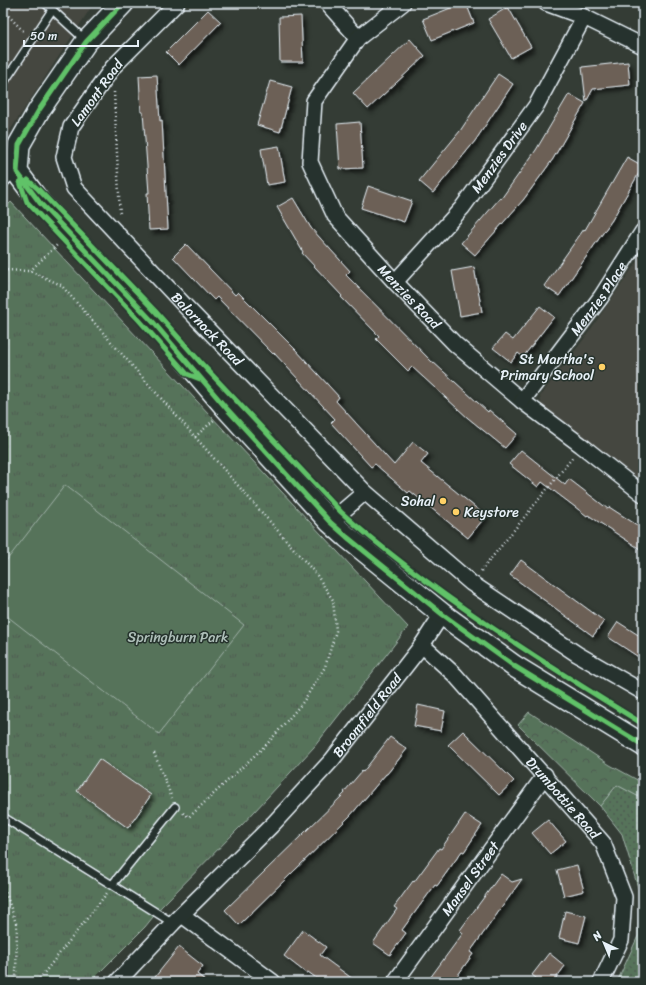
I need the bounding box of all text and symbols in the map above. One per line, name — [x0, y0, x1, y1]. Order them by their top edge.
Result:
scale bar — [24, 22, 138, 48]
text: 50 m — [30, 25, 57, 47]
street label: Lamont Road — [64, 53, 131, 132]
street label: Menzies Drive — [464, 115, 534, 198]
street label: Menzies Place — [563, 256, 633, 341]
street label: Menzies Road — [372, 258, 448, 336]
street label: Balornock Road — [165, 286, 250, 373]
place label: St Martha's Primary School — [500, 347, 595, 388]
marker: St Martha's Primary School — [597, 362, 607, 372]
place label: Sohal — [401, 489, 436, 514]
marker: Sohal — [438, 496, 448, 506]
place label: Keystore — [464, 500, 519, 525]
marker: Keystore — [451, 507, 461, 517]
park label: Springburn Park — [127, 625, 229, 650]
street label: Broomfield Road — [326, 666, 409, 763]
street label: Drumbottie Road — [519, 751, 608, 846]
street label: Mansel Street — [434, 834, 507, 921]
north arrow — [584, 923, 624, 963]
text: N — [587, 926, 607, 946]

